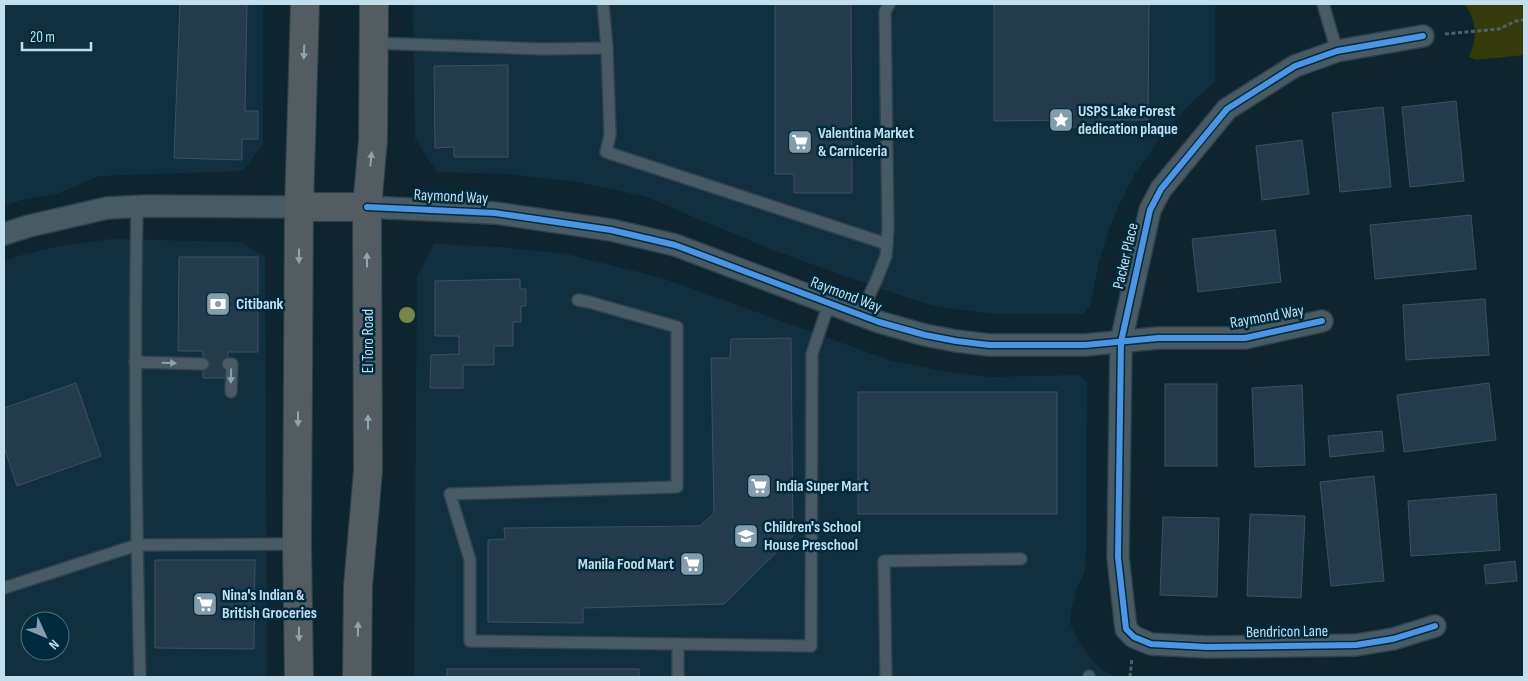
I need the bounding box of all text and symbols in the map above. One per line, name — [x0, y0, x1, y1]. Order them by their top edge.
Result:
scale bar — [22, 20, 91, 52]
text: 20 m — [30, 28, 55, 47]
one-way arrow — [299, 45, 307, 61]
place label: USPS Lake Forest dedication plaque — [1078, 102, 1178, 139]
place icon: USPS Lake Forest dedication plaque — [1048, 107, 1074, 133]
place label: Valentina Market & Carniceria — [818, 124, 914, 161]
supermarket icon: Valentina Market & Carniceria — [787, 129, 813, 155]
one-way arrow — [367, 150, 375, 166]
street label: Raymond Way — [413, 186, 489, 208]
street label: Packer Place — [1109, 221, 1143, 291]
one-way arrow — [295, 248, 303, 264]
one-way arrow — [363, 251, 371, 267]
street label: Raymond Way — [808, 273, 884, 317]
bank icon: Citibank — [205, 291, 231, 317]
place label: Citibank — [236, 295, 284, 314]
street label: Raymond Way — [1229, 301, 1305, 333]
street label: El Toro Road — [359, 309, 378, 373]
one-way arrow — [161, 359, 177, 367]
one-way arrow — [227, 368, 235, 384]
one-way arrow — [294, 411, 302, 427]
one-way arrow — [364, 414, 372, 430]
supermarket icon: India Super Mart — [746, 473, 772, 499]
place label: India Super Mart — [776, 477, 868, 496]
place label: Children's School House Preschool — [764, 518, 861, 555]
school or university icon: Children's School House Preschool — [733, 523, 759, 549]
supermarket icon: Manila Food Mart — [679, 551, 705, 577]
place label: Manila Food Mart — [578, 555, 674, 574]
place label: Nina's Indian & British Groceries — [222, 586, 317, 623]
supermarket icon: Nina's Indian & British Groceries — [192, 591, 218, 617]
north arrow — [20, 611, 70, 661]
one-way arrow — [354, 620, 362, 636]
street label: Bendricon Lane — [1246, 622, 1328, 642]
one-way arrow — [295, 626, 303, 642]
text: N — [45, 636, 63, 653]

